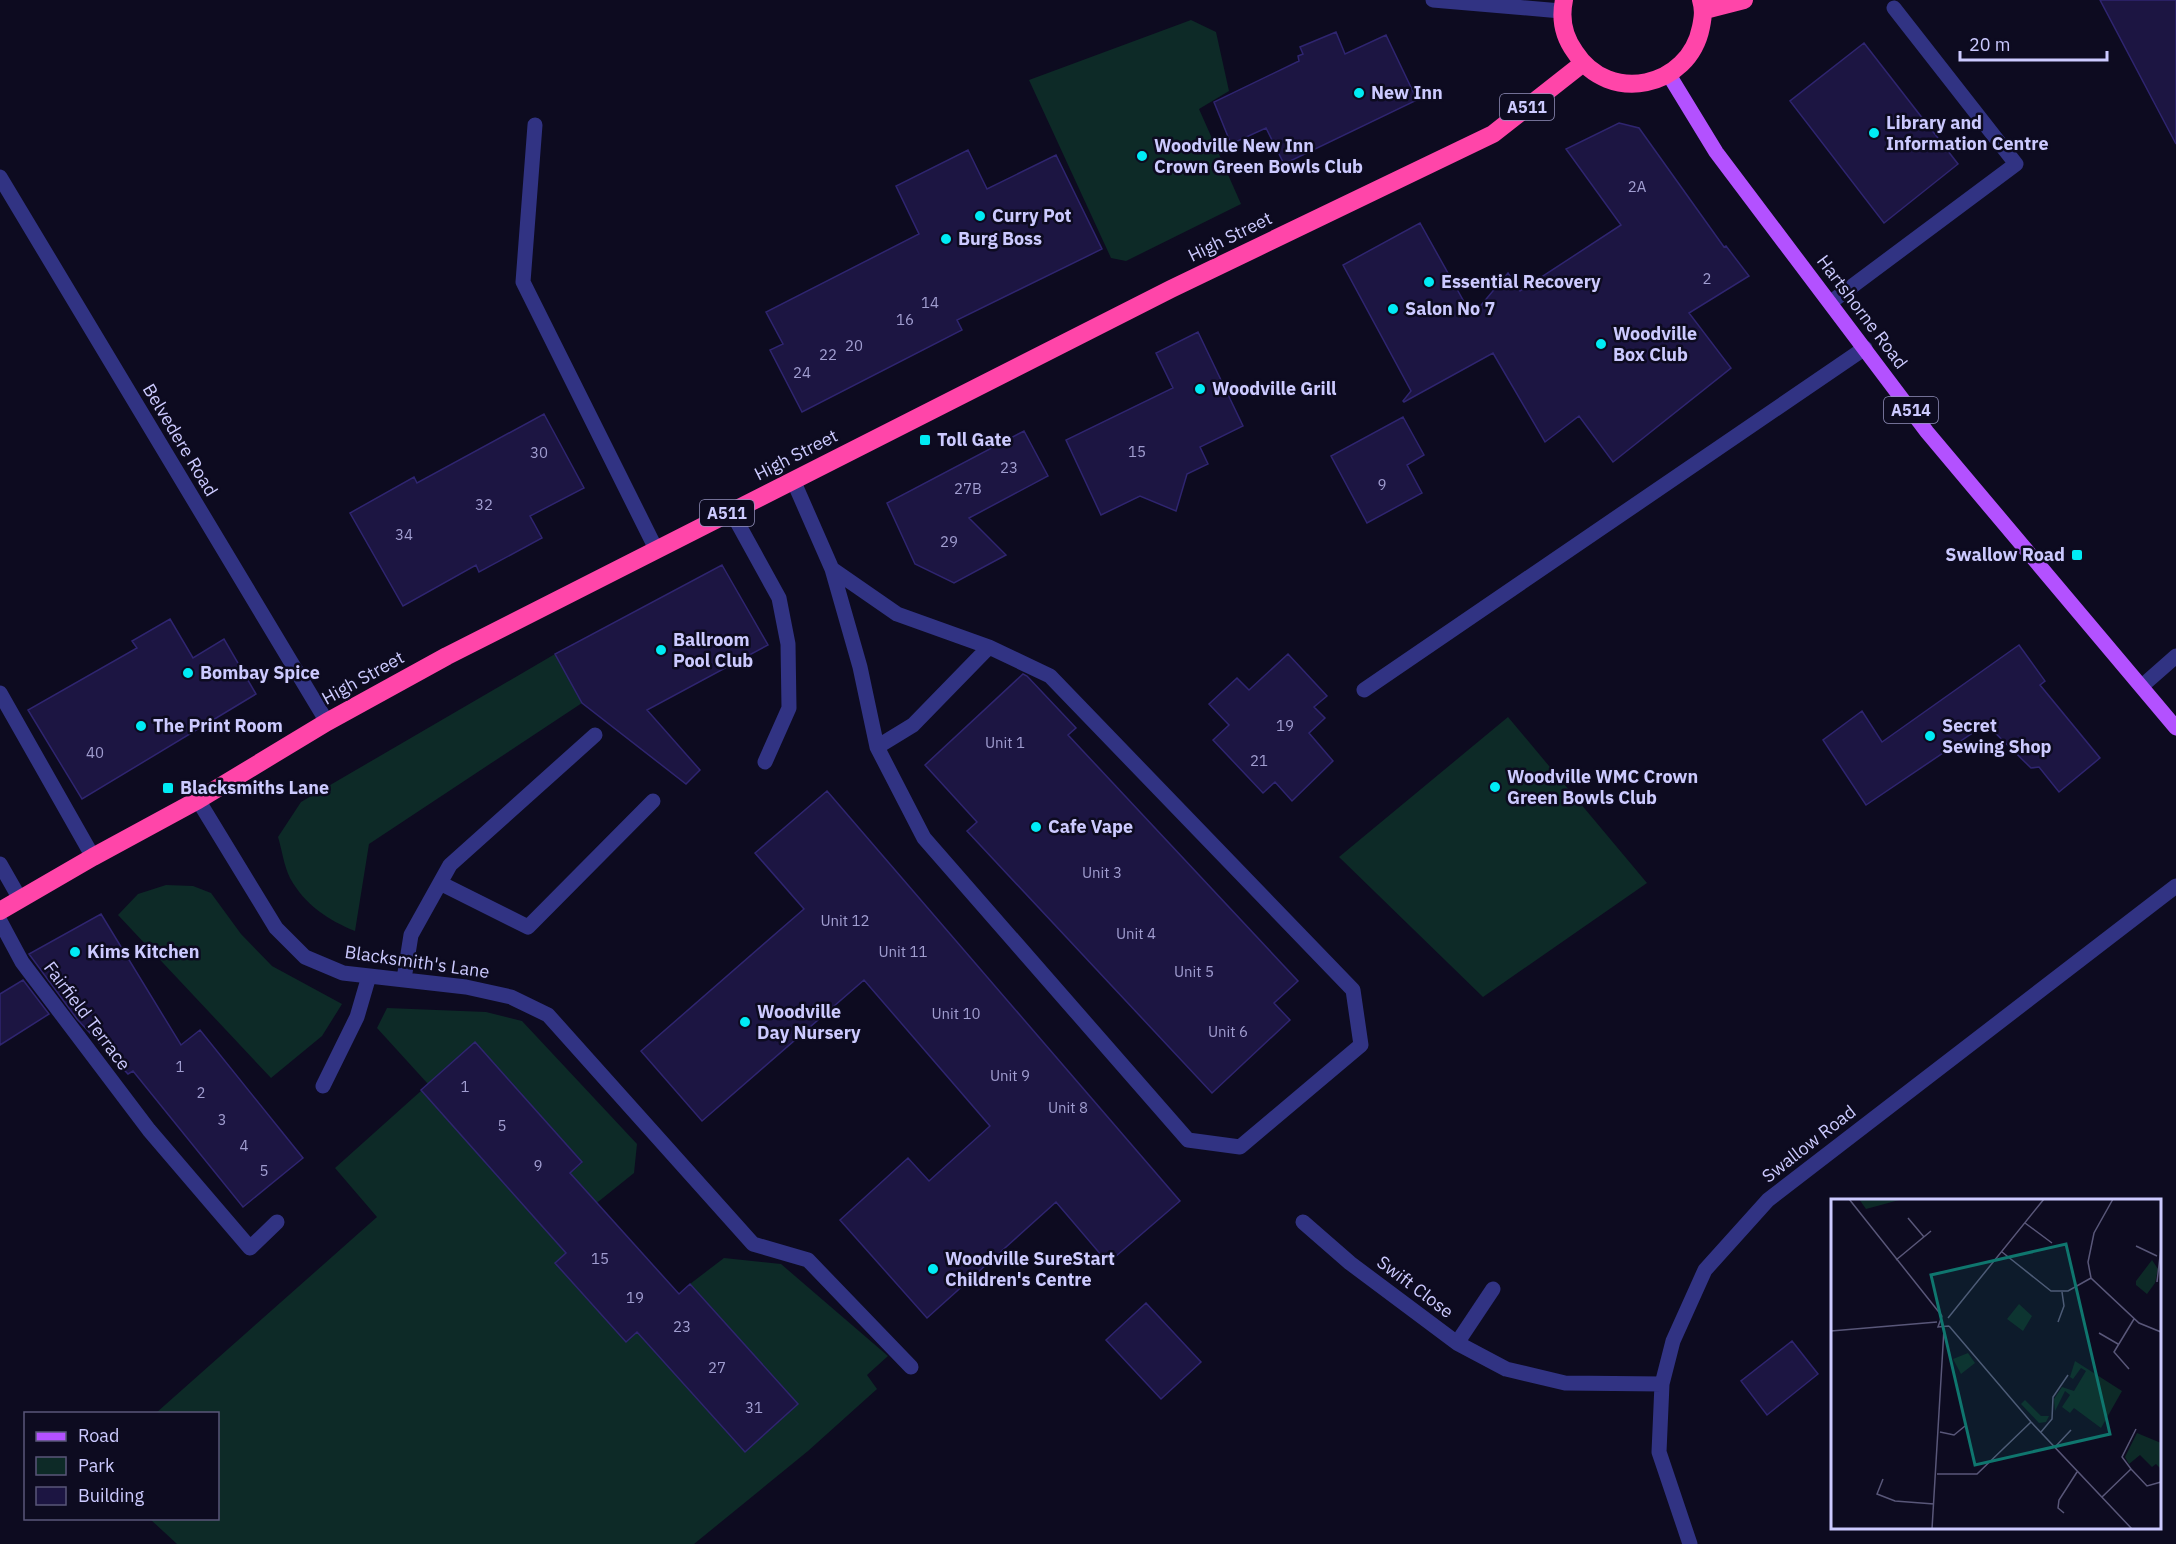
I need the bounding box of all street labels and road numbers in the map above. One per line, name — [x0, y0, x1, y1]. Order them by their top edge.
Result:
road number: A511 — [1500, 94, 1554, 120]
street label: High Street — [1184, 206, 1276, 267]
street label: Hartshorne Road — [1812, 250, 1913, 373]
street label: Belvedere Road — [138, 379, 223, 500]
road number: A514 — [1884, 397, 1938, 423]
street label: High Street — [750, 424, 841, 485]
road number: A511 — [700, 500, 754, 526]
street label: High Street — [318, 646, 408, 710]
street label: Blacksmith's Lane — [343, 940, 491, 983]
street label: Fairfield Terrace — [39, 957, 136, 1075]
street label: Swallow Road — [1757, 1100, 1860, 1187]
street label: Swift Close — [1372, 1250, 1458, 1323]

